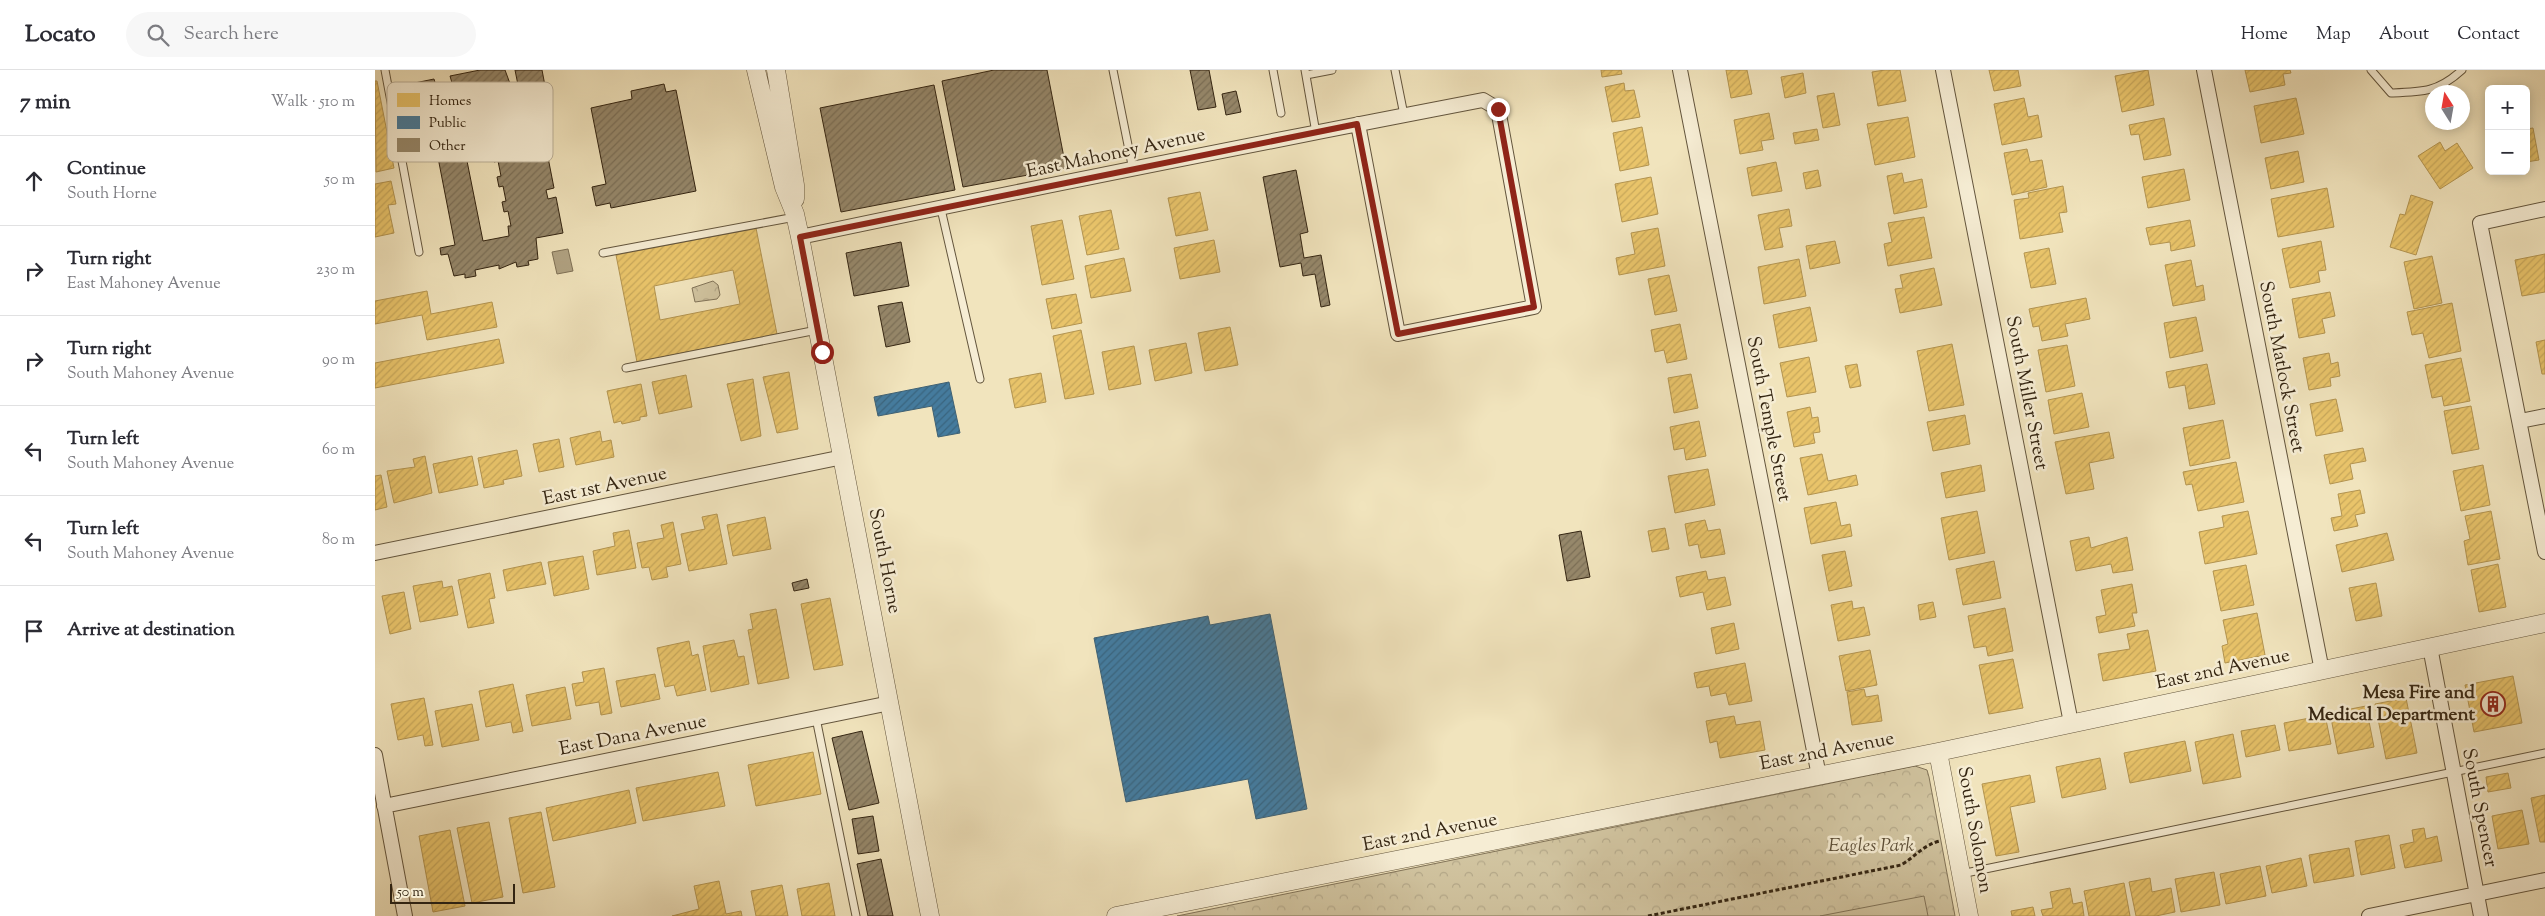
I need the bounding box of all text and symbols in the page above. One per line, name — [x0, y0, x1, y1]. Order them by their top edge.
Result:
search box — [126, 12, 476, 57]
text: Locato — [25, 18, 96, 52]
icon: search — [144, 21, 172, 49]
text: Search here — [184, 21, 279, 48]
text: Home — [2241, 22, 2288, 48]
text: Map — [2316, 22, 2351, 48]
text: About — [2379, 22, 2429, 48]
text: Contact — [2457, 22, 2520, 48]
legend — [387, 82, 553, 162]
north arrow — [2425, 85, 2470, 130]
map controls — [2485, 85, 2530, 175]
button: + — [2485, 85, 2530, 130]
text: 7 min — [20, 88, 71, 118]
text: Walk · 510 m — [271, 91, 355, 114]
text: Homes — [429, 92, 471, 112]
route end — [1487, 98, 1510, 121]
text: Public — [429, 114, 466, 134]
street label: East Mahoney Avenue — [1024, 122, 1208, 186]
button: − — [2485, 130, 2530, 175]
text: Other — [429, 137, 466, 157]
text: Continue — [67, 156, 146, 183]
icon: ahead — [20, 167, 48, 195]
text: 50 m — [324, 169, 355, 192]
text: South Horne — [67, 183, 157, 206]
text: Turn right — [67, 246, 151, 273]
icon: right — [20, 257, 48, 285]
text: 230 m — [316, 259, 355, 282]
text: East Mahoney Avenue — [67, 273, 221, 296]
street label: South Matlock Street — [2251, 279, 2311, 456]
street label: South Miller Street — [1998, 314, 2054, 473]
street label: South Temple Street — [1739, 334, 1797, 504]
text: Turn right — [67, 336, 151, 363]
route start — [811, 341, 834, 364]
icon: right — [20, 347, 48, 375]
text: 90 m — [322, 349, 355, 372]
text: South Mahoney Avenue — [67, 363, 234, 386]
text: Turn left — [67, 426, 139, 453]
icon: left — [20, 437, 48, 465]
text: 60 m — [322, 439, 355, 462]
text: South Mahoney Avenue — [67, 453, 234, 476]
street label: East 1st Avenue — [540, 461, 670, 513]
street label: South Horne — [861, 506, 907, 616]
text: Turn left — [67, 516, 139, 543]
icon: left — [20, 527, 48, 555]
text: 80 m — [322, 529, 355, 552]
text: South Mahoney Avenue — [67, 543, 234, 566]
icon: arrive — [20, 617, 48, 645]
text: Arrive at destination — [67, 617, 235, 644]
street label: East 2nd Avenue — [2153, 643, 2293, 697]
place label: Mesa Fire and Medical Department — [2308, 680, 2475, 729]
building icon: Mesa Fire and Medical Department — [2480, 691, 2506, 717]
street label: East Dana Avenue — [557, 708, 709, 764]
street label: East 2nd Avenue — [1757, 726, 1897, 778]
street label: South Spencer — [2454, 746, 2504, 870]
street label: South Solomon — [1950, 764, 1998, 896]
street label: East 2nd Avenue — [1360, 807, 1500, 859]
park label: Eagles Park — [1828, 833, 1914, 860]
scale bar — [390, 881, 515, 904]
text: 50 m — [397, 883, 424, 903]

